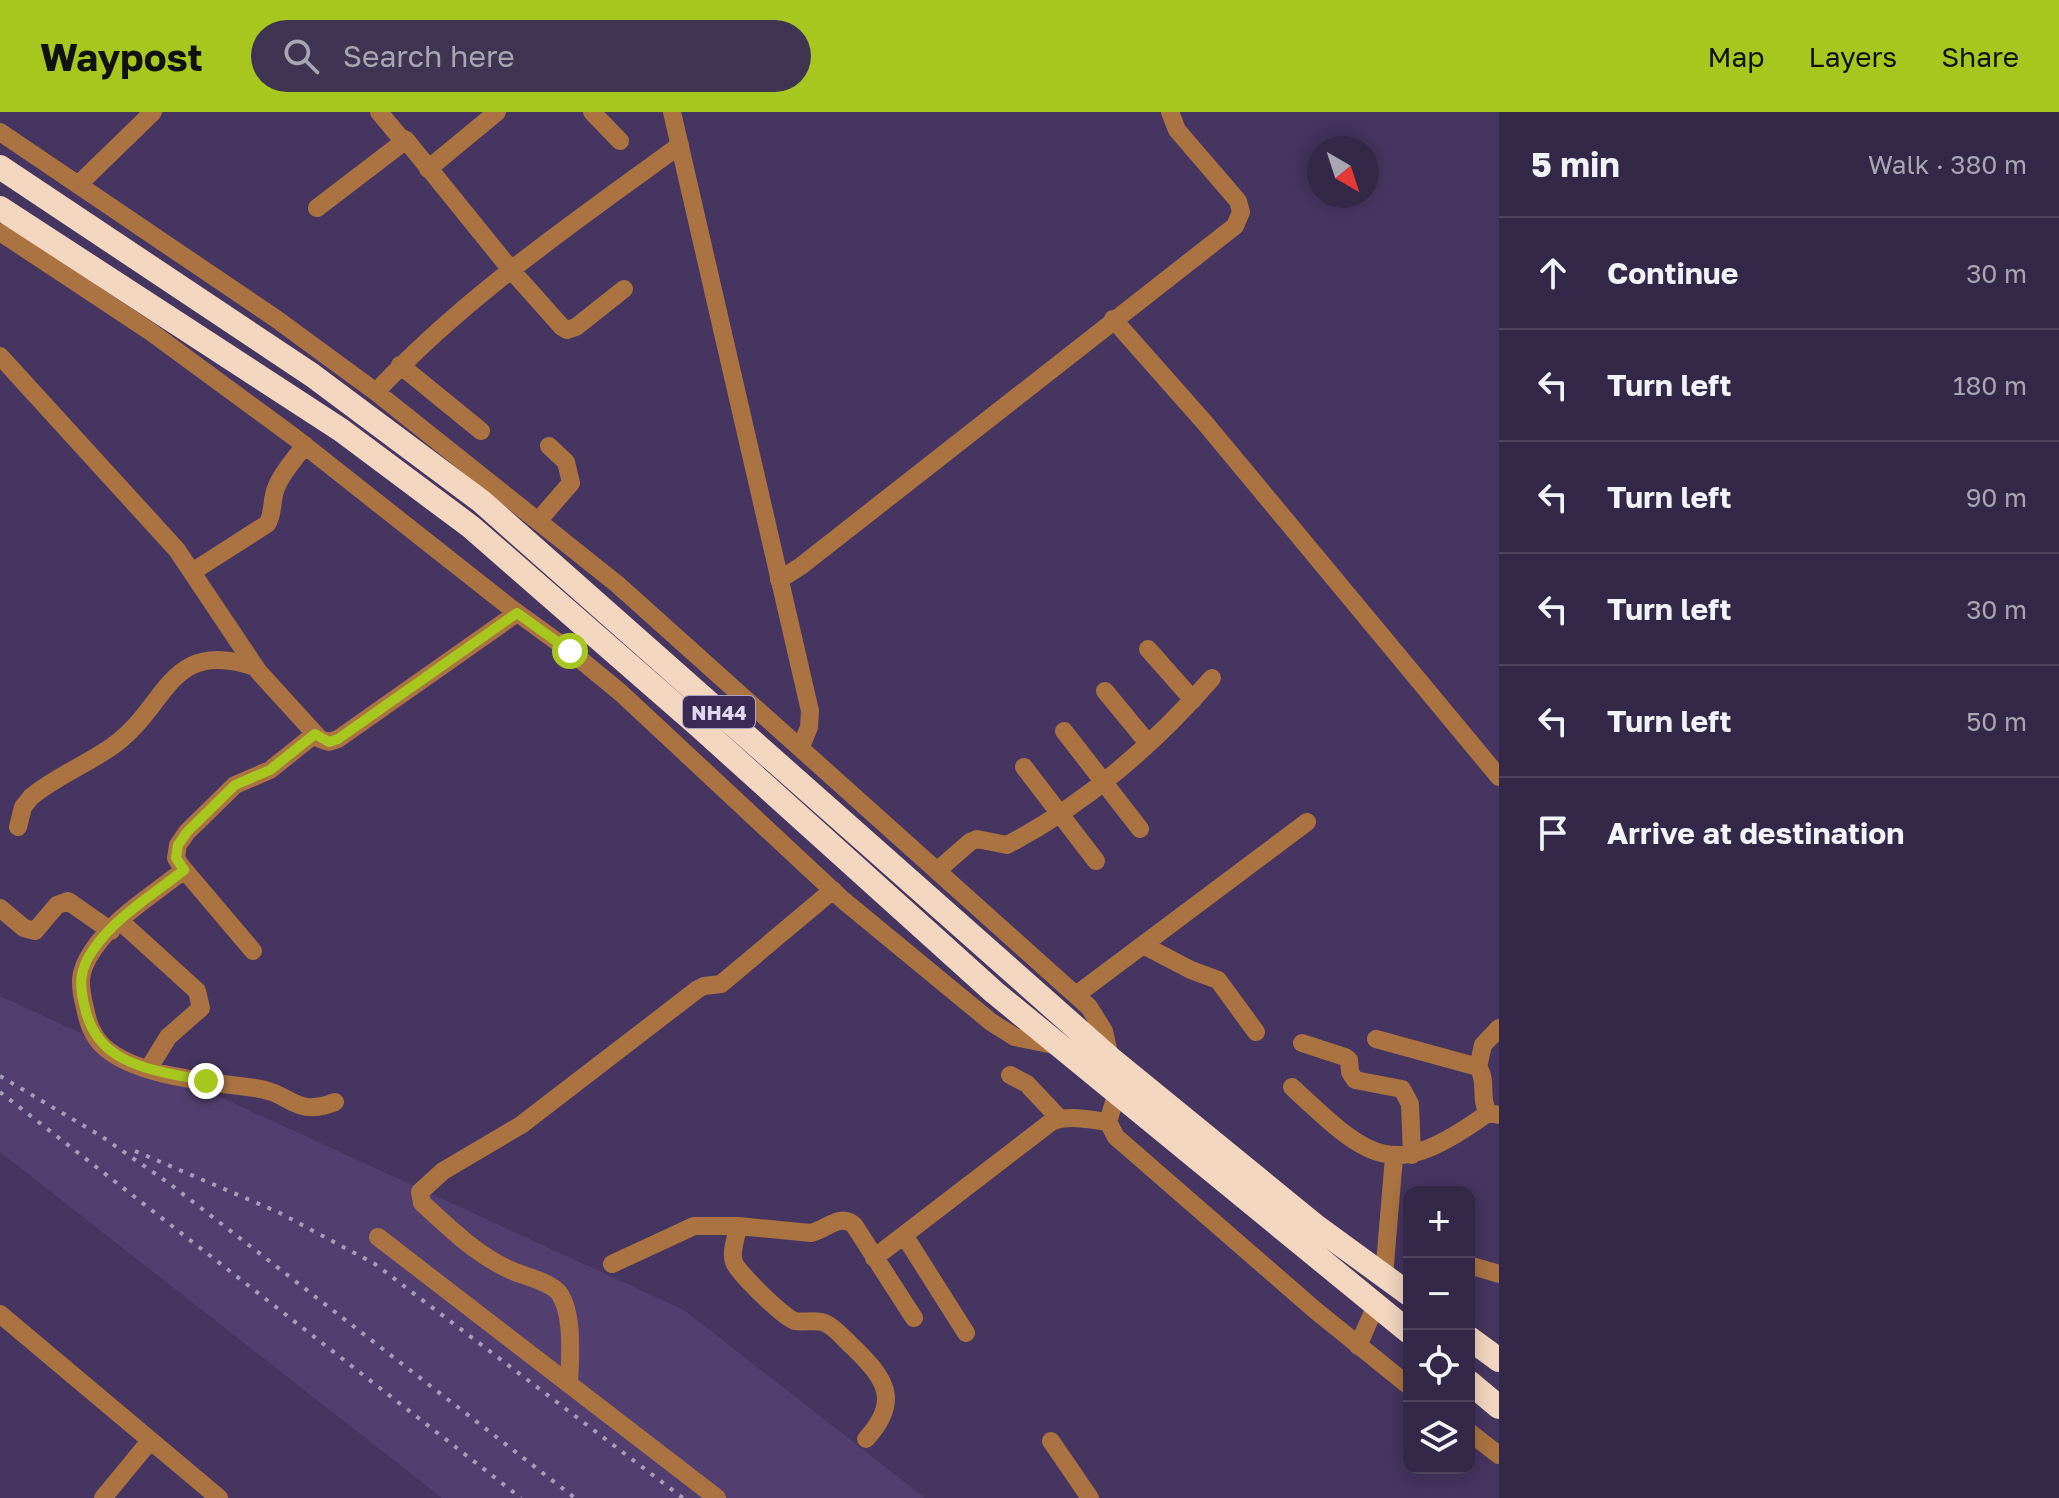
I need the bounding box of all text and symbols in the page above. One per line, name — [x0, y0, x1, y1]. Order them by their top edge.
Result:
search box — [251, 20, 811, 92]
text: Waypost — [40, 34, 203, 79]
icon: search — [279, 34, 323, 78]
text: Search here — [343, 38, 515, 74]
text: Map — [1707, 40, 1765, 73]
text: Layers — [1809, 40, 1897, 73]
text: Share — [1941, 40, 2019, 73]
north arrow — [1307, 136, 1379, 208]
text: 5 min — [1531, 144, 1620, 184]
text: Walk · 380 m — [1868, 149, 2027, 180]
icon: ahead — [1531, 251, 1575, 295]
text: Continue — [1607, 255, 1738, 291]
text: 30 m — [1966, 258, 2027, 289]
icon: left — [1531, 363, 1575, 407]
text: Turn left — [1607, 367, 1732, 403]
text: 180 m — [1953, 370, 2027, 401]
icon: left — [1531, 475, 1575, 519]
text: Turn left — [1607, 479, 1732, 515]
text: 90 m — [1966, 482, 2027, 513]
icon: left — [1531, 587, 1575, 631]
text: Turn left — [1607, 591, 1732, 627]
text: 30 m — [1966, 594, 2027, 625]
route start — [552, 633, 588, 669]
road number: NH44 — [683, 696, 755, 728]
icon: left — [1531, 699, 1575, 743]
text: Turn left — [1607, 703, 1732, 739]
text: 50 m — [1966, 706, 2027, 737]
icon: arrive — [1531, 811, 1575, 855]
text: Arrive at destination — [1607, 815, 1904, 851]
route end — [188, 1063, 224, 1099]
map controls — [1403, 1186, 1475, 1474]
button: + — [1403, 1186, 1475, 1258]
button: − — [1403, 1258, 1475, 1330]
button: locate — [1403, 1330, 1475, 1402]
button: layers — [1403, 1402, 1475, 1474]

